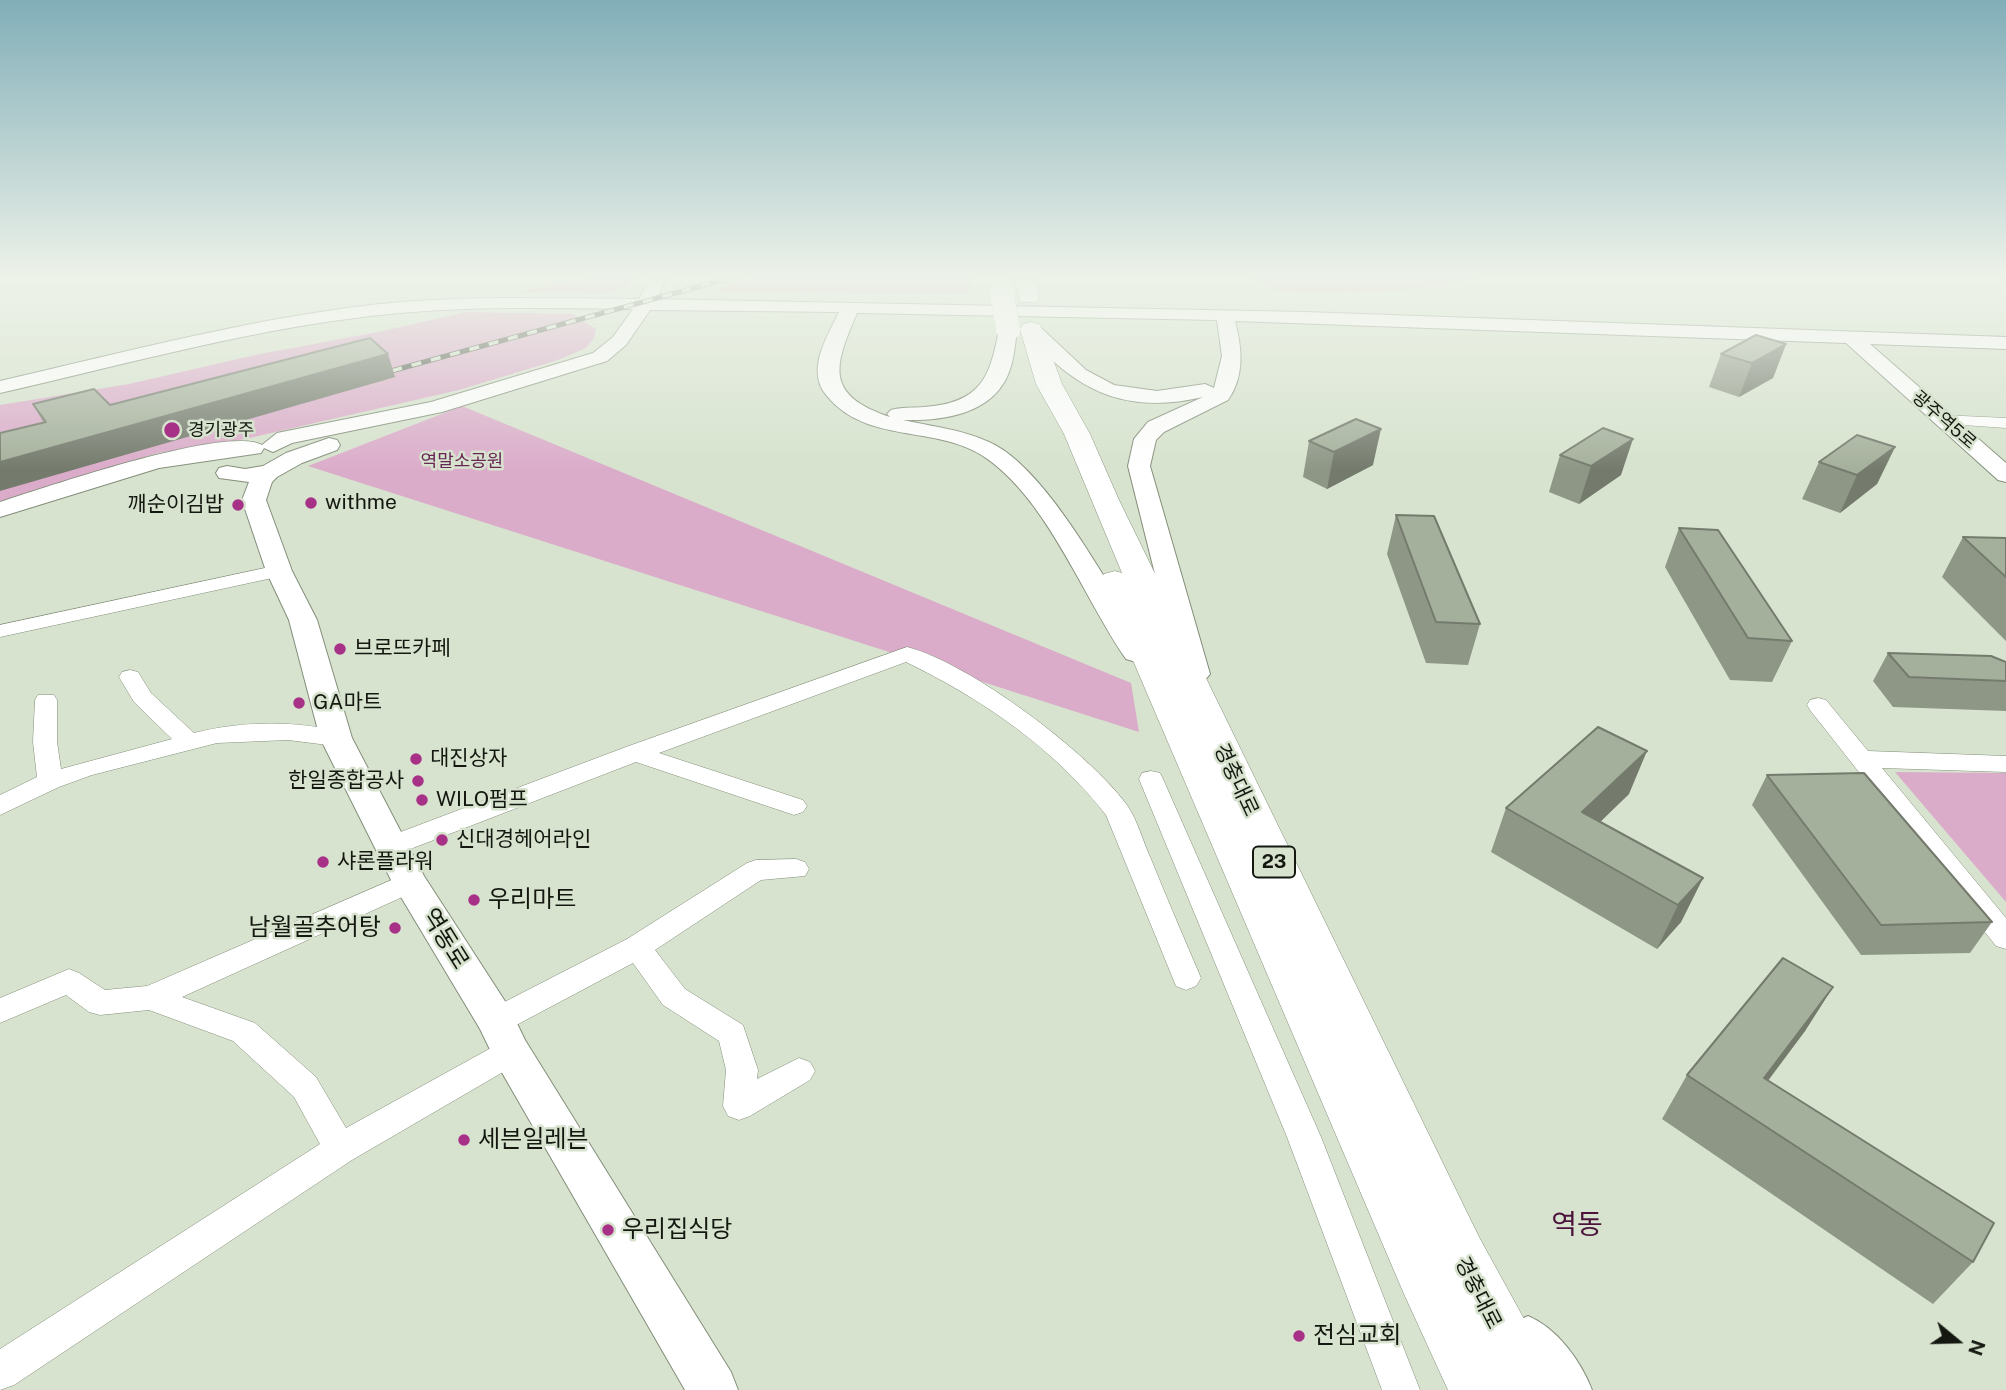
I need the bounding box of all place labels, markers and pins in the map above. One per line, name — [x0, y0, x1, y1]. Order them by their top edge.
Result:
place label: 경기광주 — [188, 419, 254, 441]
marker: 경기광주 — [162, 420, 182, 440]
place label: withme — [325, 490, 397, 516]
place label: 깨순이김밥 — [127, 492, 224, 518]
marker: withme — [303, 495, 319, 511]
marker: 깨순이김밥 — [230, 497, 246, 513]
place label: 브로뜨카페 — [354, 636, 451, 662]
marker: 브로뜨카페 — [332, 641, 348, 657]
place label: GA마트 — [313, 690, 382, 716]
marker: GA마트 — [291, 695, 307, 711]
place label: 대진상자 — [430, 746, 507, 772]
marker: 대진상자 — [408, 751, 424, 767]
place label: 한일종합공사 — [288, 768, 404, 794]
marker: 한일종합공사 — [410, 773, 426, 789]
place label: WILO펌프 — [436, 787, 528, 813]
marker: WILO펌프 — [414, 792, 430, 808]
place label: 신대경헤어라인 — [456, 827, 591, 853]
marker: 신대경헤어라인 — [434, 832, 450, 848]
place label: 샤론플라워 — [337, 849, 434, 875]
marker: 샤론플라워 — [315, 854, 331, 870]
place label: 우리마트 — [488, 886, 576, 914]
marker: 우리마트 — [466, 892, 482, 908]
place label: 남월골추어탕 — [249, 914, 381, 942]
marker: 남월골추어탕 — [387, 920, 403, 936]
place label: 세븐일레븐 — [478, 1126, 588, 1154]
marker: 세븐일레븐 — [456, 1132, 472, 1148]
place label: 우리집식당 — [622, 1216, 732, 1244]
marker: 우리집식당 — [600, 1222, 616, 1238]
place label: 전심교회 — [1313, 1322, 1401, 1350]
marker: 전심교회 — [1291, 1328, 1307, 1344]

